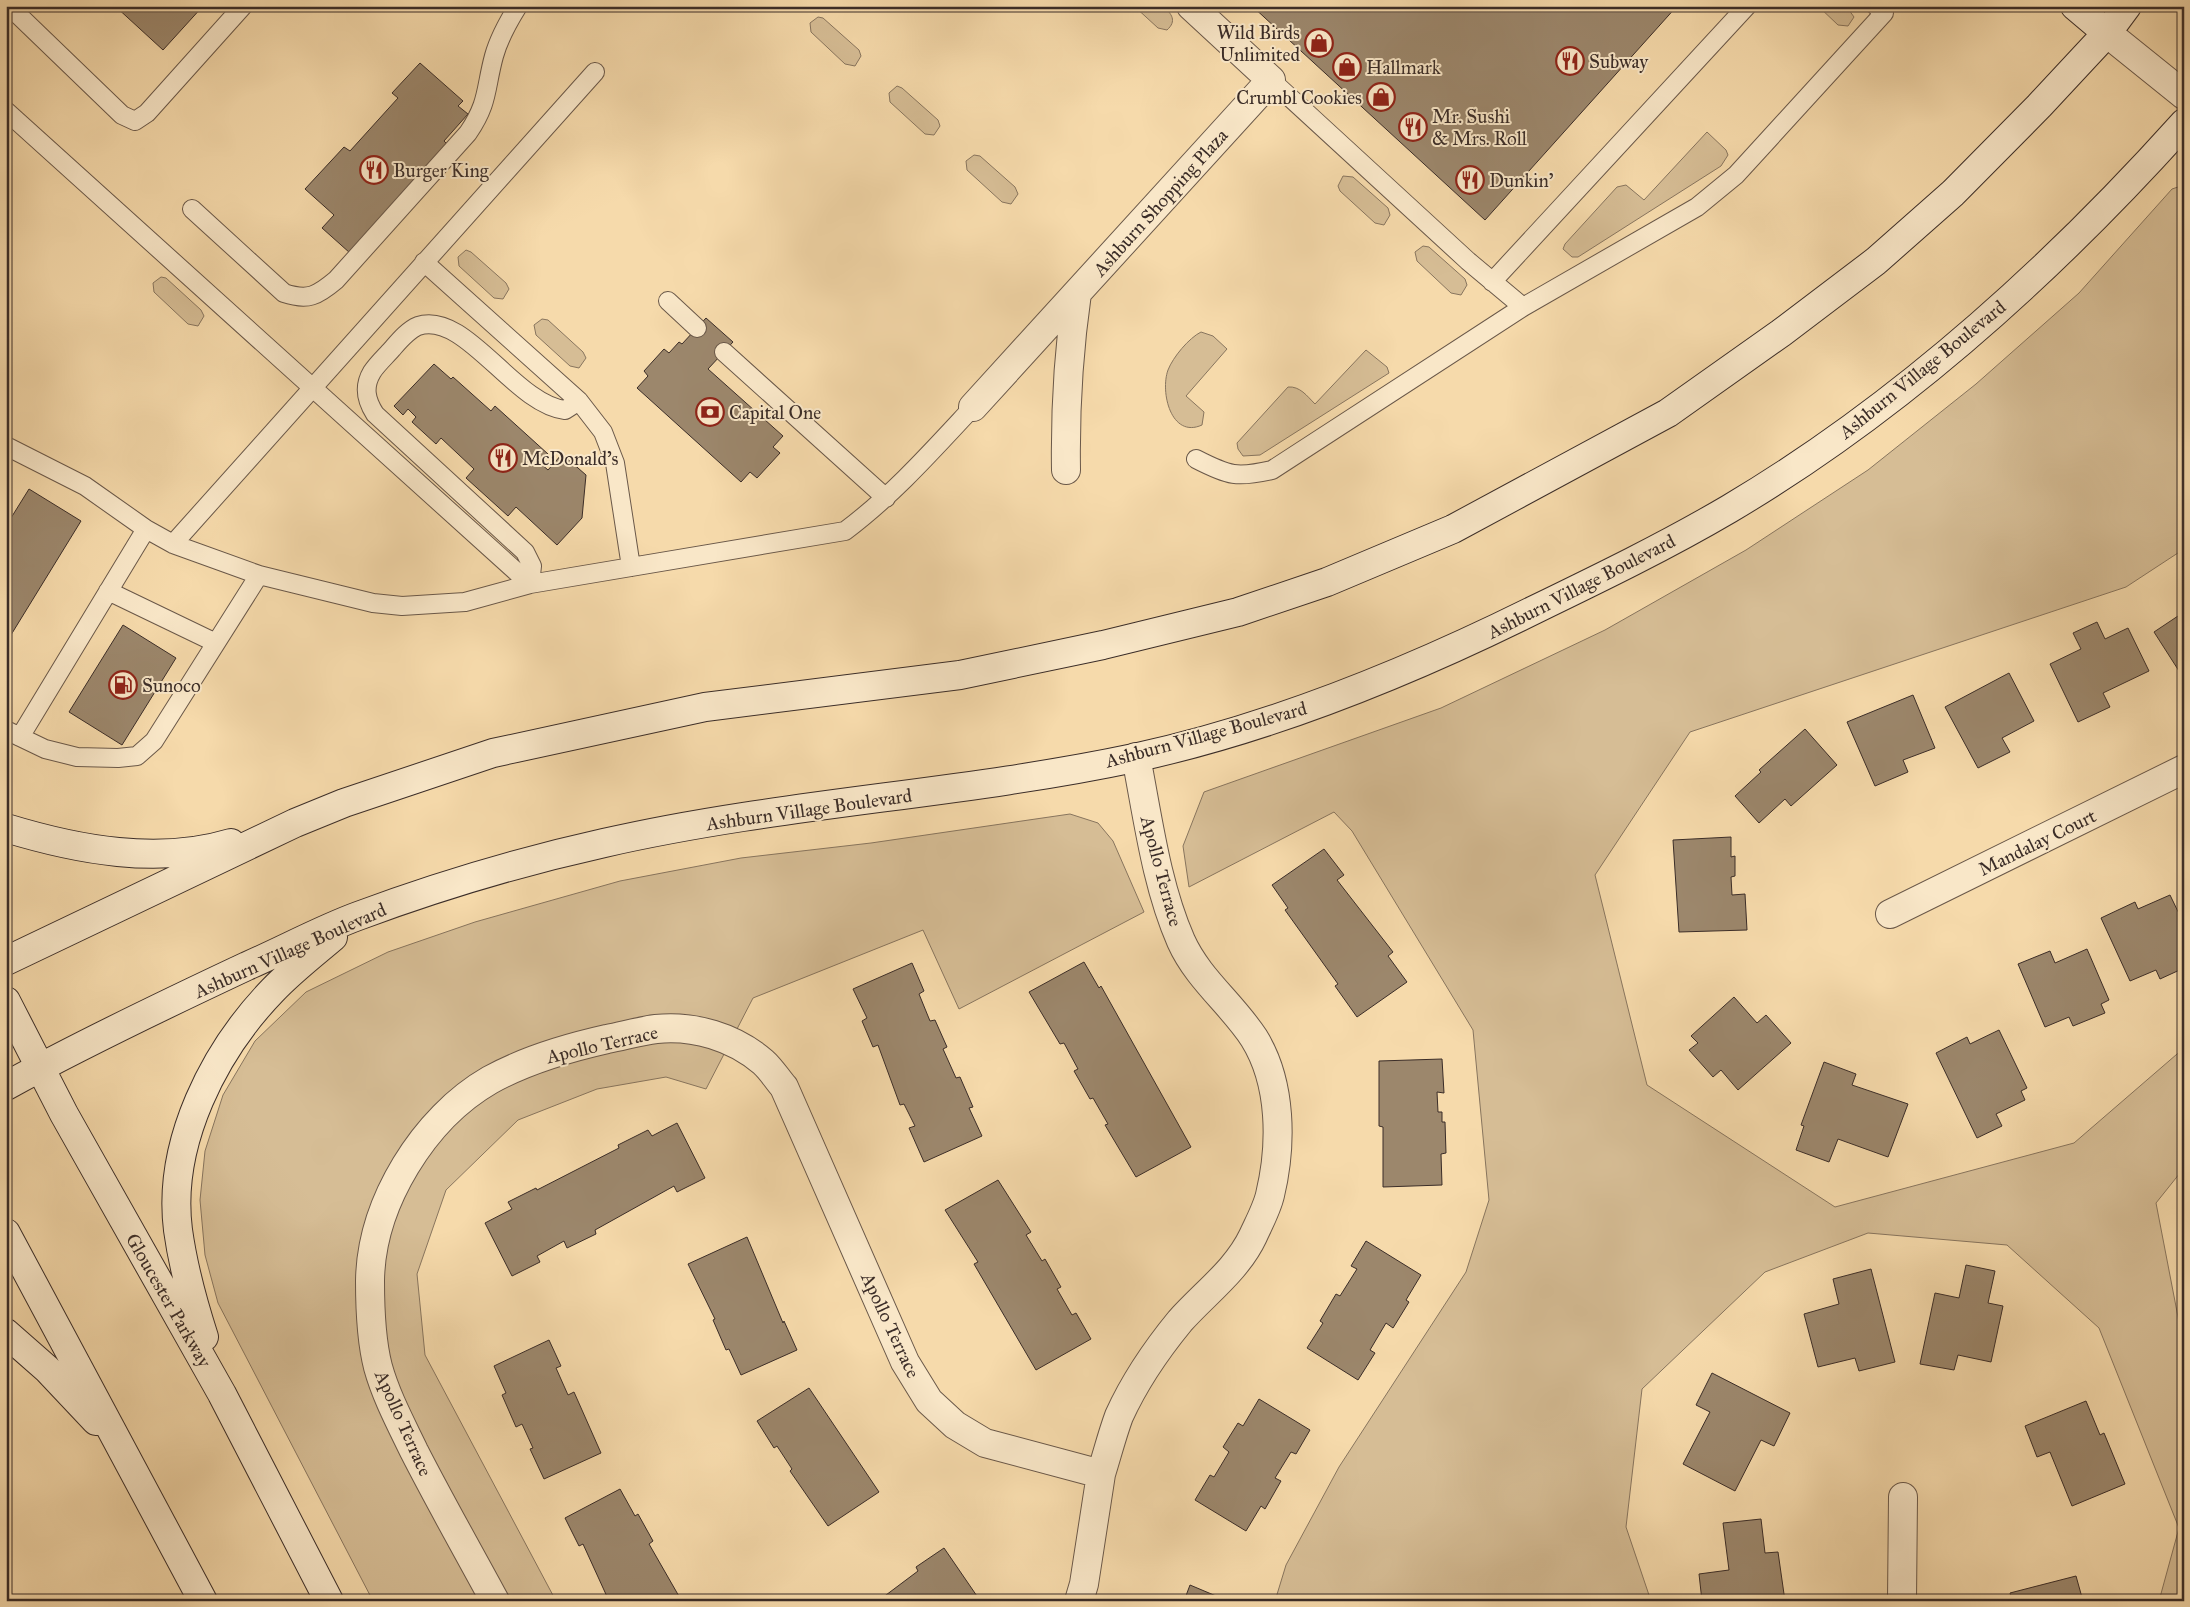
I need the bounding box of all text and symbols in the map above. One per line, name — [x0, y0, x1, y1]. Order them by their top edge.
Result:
place label: Wild Birds Unlimited — [1217, 21, 1300, 66]
shop icon: Wild Birds Unlimited — [1304, 28, 1334, 58]
restaurant icon: Subway — [1555, 46, 1585, 76]
place label: Subway — [1589, 50, 1649, 73]
shop icon: Hallmark — [1332, 52, 1362, 82]
place label: Hallmark — [1366, 56, 1441, 79]
shop icon: Crumbl Cookies — [1366, 82, 1396, 112]
place label: Crumbl Cookies — [1236, 86, 1362, 109]
place label: Mr. Sushi & Mrs. Roll — [1432, 105, 1528, 150]
restaurant icon: Mr. Sushi & Mrs. Roll — [1398, 112, 1428, 142]
street label: Ashburn Shopping Plaza — [1087, 123, 1234, 282]
restaurant icon: Burger King — [359, 155, 389, 185]
place label: Burger King — [393, 159, 489, 183]
restaurant icon: Dunkin' — [1455, 165, 1485, 195]
place label: Dunkin' — [1489, 169, 1554, 192]
street label: Ashburn Village Boulevard — [1834, 295, 2011, 445]
bank icon: Capital One — [695, 397, 725, 427]
place label: Capital One — [729, 401, 821, 424]
restaurant icon: McDonald's — [488, 443, 518, 473]
place label: McDonald's — [522, 447, 619, 470]
street label: Ashburn Village Boulevard — [1483, 529, 1680, 645]
fuel station icon: Sunoco — [108, 670, 138, 700]
place label: Sunoco — [142, 674, 201, 697]
street label: Ashburn Village Boulevard — [1102, 696, 1310, 774]
street label: Ashburn Village Boulevard — [704, 784, 914, 836]
street label: Mandalay Court — [1975, 804, 2100, 881]
street label: Apollo Terrace — [1135, 812, 1187, 929]
street label: Ashburn Village Boulevard — [190, 898, 391, 1005]
street label: Apollo Terrace — [543, 1020, 660, 1069]
street label: Gloucester Parkway — [121, 1229, 217, 1372]
street label: Apollo Terrace — [856, 1268, 925, 1382]
street label: Apollo Terrace — [370, 1366, 437, 1480]

